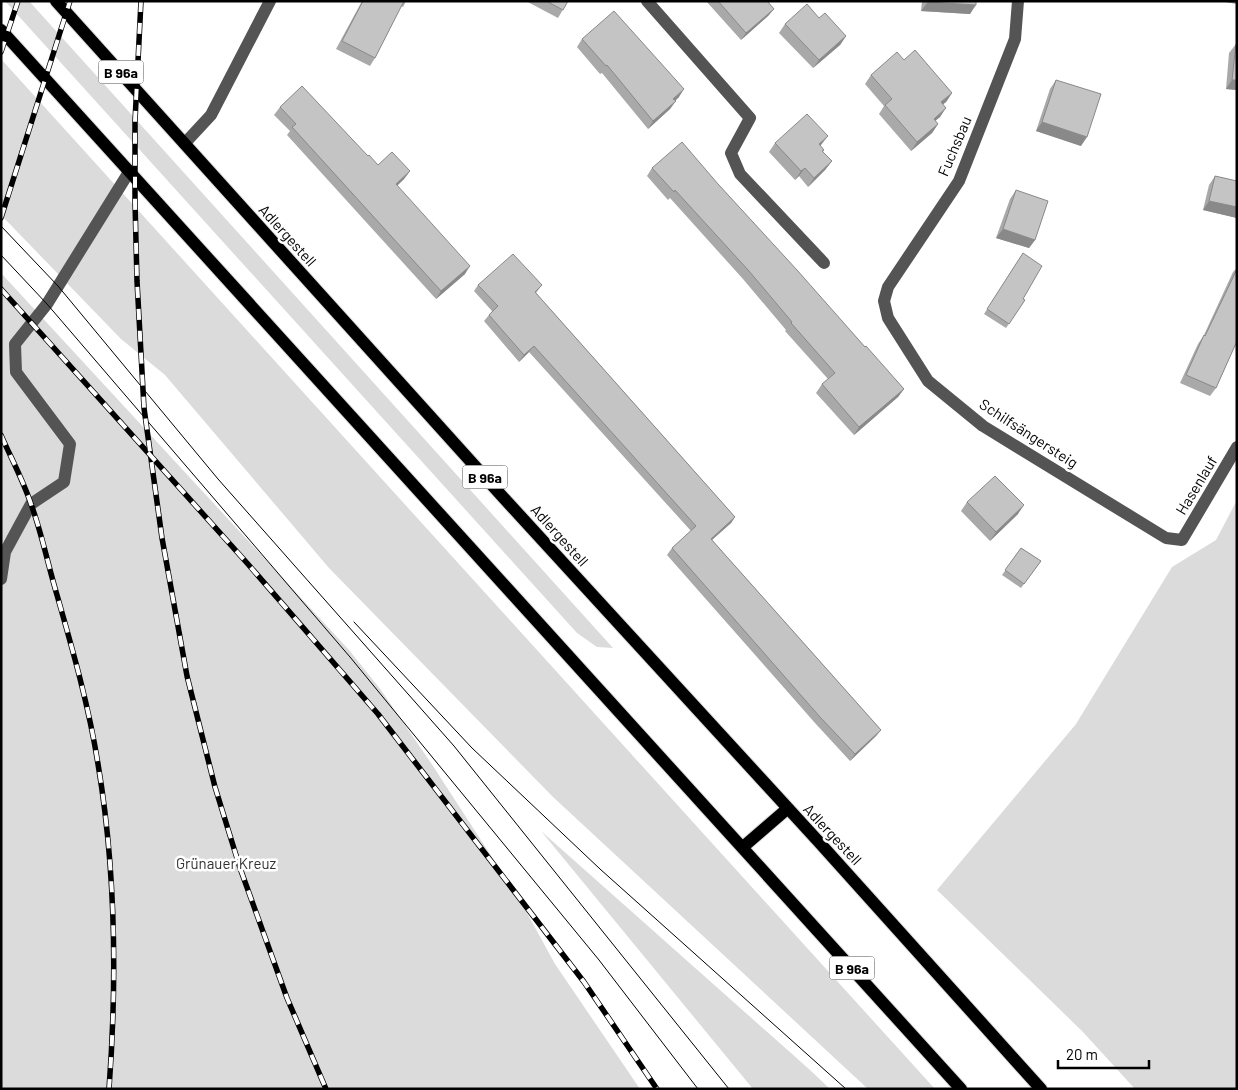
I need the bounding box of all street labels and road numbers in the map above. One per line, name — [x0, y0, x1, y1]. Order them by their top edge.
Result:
road number: B 96a — [98, 61, 144, 84]
street label: Fuchsbau — [933, 113, 975, 179]
street label: Adlergestell — [256, 200, 320, 270]
street label: Schilfsängersteig — [976, 394, 1082, 472]
street label: Hasenlauf — [1171, 452, 1221, 518]
road number: B 96a — [462, 466, 508, 488]
street label: Adlergestell — [528, 500, 592, 570]
street label: Adlergestell — [800, 800, 866, 868]
road number: B 96a — [830, 956, 874, 980]

